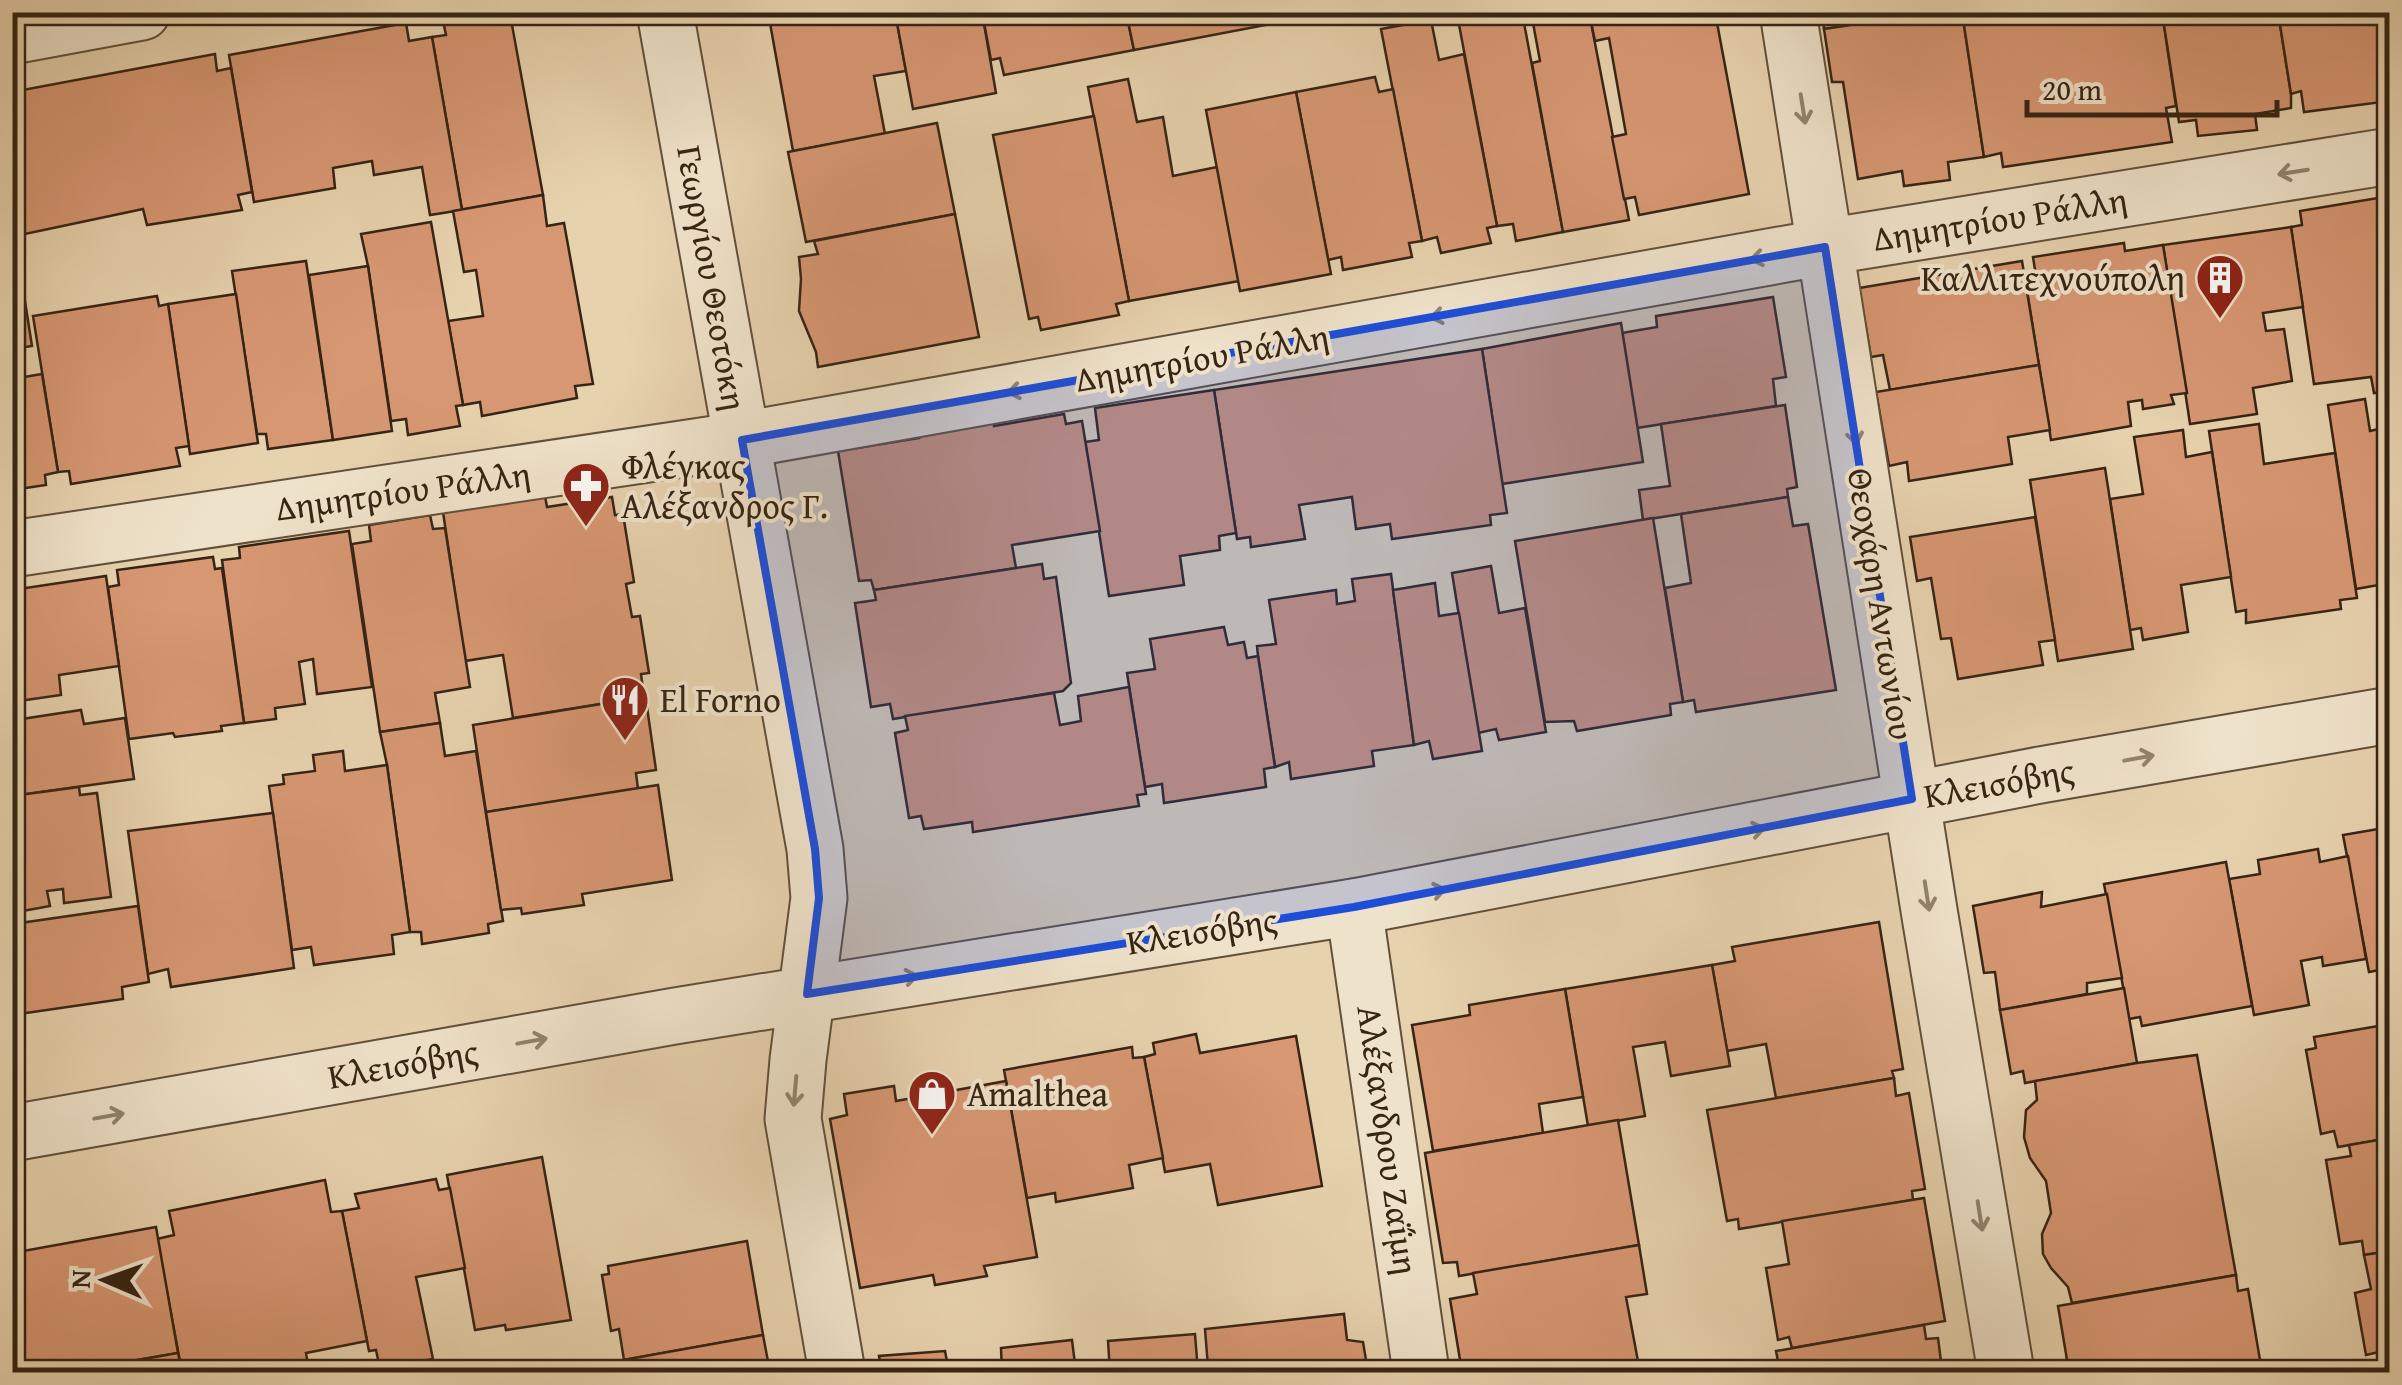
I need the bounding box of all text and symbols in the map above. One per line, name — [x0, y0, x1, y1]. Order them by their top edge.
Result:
scale bar — [2027, 55, 2277, 117]
text: 20 m — [2042, 67, 2102, 111]
one-way arrow — [1795, 92, 1813, 125]
street label: Γεωργίου Θεοτόκη — [664, 141, 761, 414]
one-way arrow — [2278, 163, 2310, 181]
street label: Δημητρίου Ράλλη — [1869, 173, 2131, 264]
one-way arrow — [1749, 248, 1782, 267]
place label: Καλλιτεχνούπολη — [1921, 252, 2185, 303]
building icon: Καλλιτεχνούπολη — [2194, 252, 2246, 320]
one-way arrow — [1430, 306, 1462, 325]
street label: Δημητρίου Ράλλη — [1071, 310, 1333, 405]
one-way arrow — [1006, 381, 1039, 400]
one-way arrow — [1845, 413, 1863, 446]
place label: Φλέγκας Αλέξανδρος Γ. — [621, 440, 828, 531]
street label: Δημητρίου Ράλλη — [272, 447, 534, 534]
pharmacy icon: Φλέγκας Αλέξανδρος Γ. — [560, 460, 612, 528]
street label: Θεοχάρη Αντωνίου — [1835, 464, 1928, 744]
restaurant icon: El Forno — [599, 674, 651, 742]
place label: El Forno — [660, 674, 781, 725]
street label: Κλεισόβης — [1920, 744, 2078, 821]
one-way arrow — [2122, 748, 2154, 767]
one-way arrow — [1733, 820, 1765, 839]
one-way arrow — [1918, 879, 1937, 911]
one-way arrow — [1414, 882, 1446, 901]
street label: Κλεισόβης — [1123, 893, 1281, 968]
one-way arrow — [886, 968, 919, 987]
street label: Αλέξανδρου Ζαΐμη — [1344, 1002, 1433, 1278]
street label: Κλεισόβης — [324, 1025, 482, 1102]
one-way arrow — [515, 1031, 548, 1050]
shop icon: Amalthea — [906, 1068, 958, 1136]
place label: Amalthea — [967, 1068, 1109, 1119]
one-way arrow — [786, 1075, 805, 1107]
one-way arrow — [92, 1106, 124, 1125]
one-way arrow — [1971, 1199, 1990, 1232]
north arrow — [55, 1230, 155, 1330]
text: N — [59, 1269, 100, 1289]

